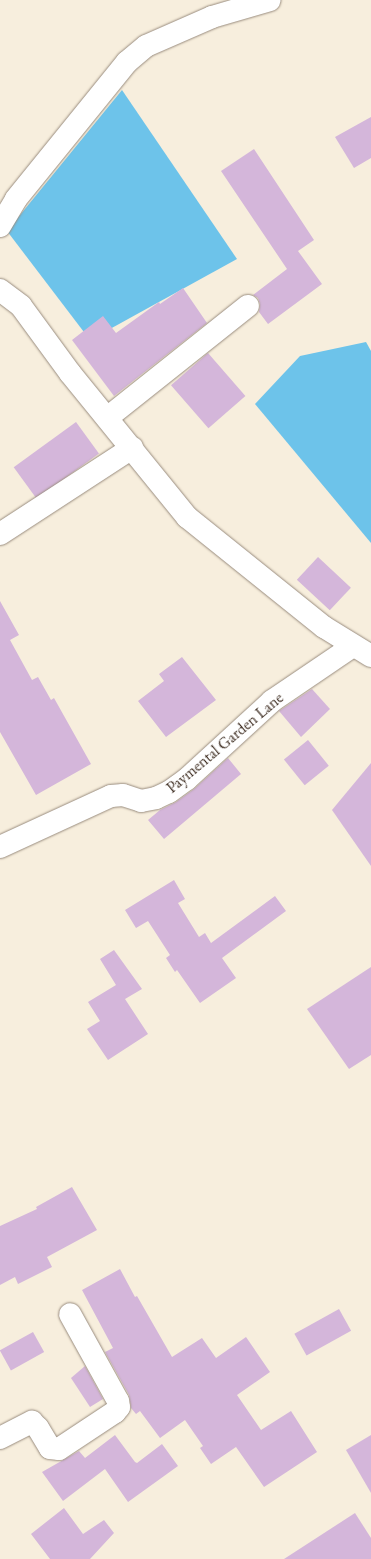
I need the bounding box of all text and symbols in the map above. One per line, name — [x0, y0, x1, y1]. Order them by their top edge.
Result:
street label: Paymental Garden Lane — [163, 689, 287, 797]

